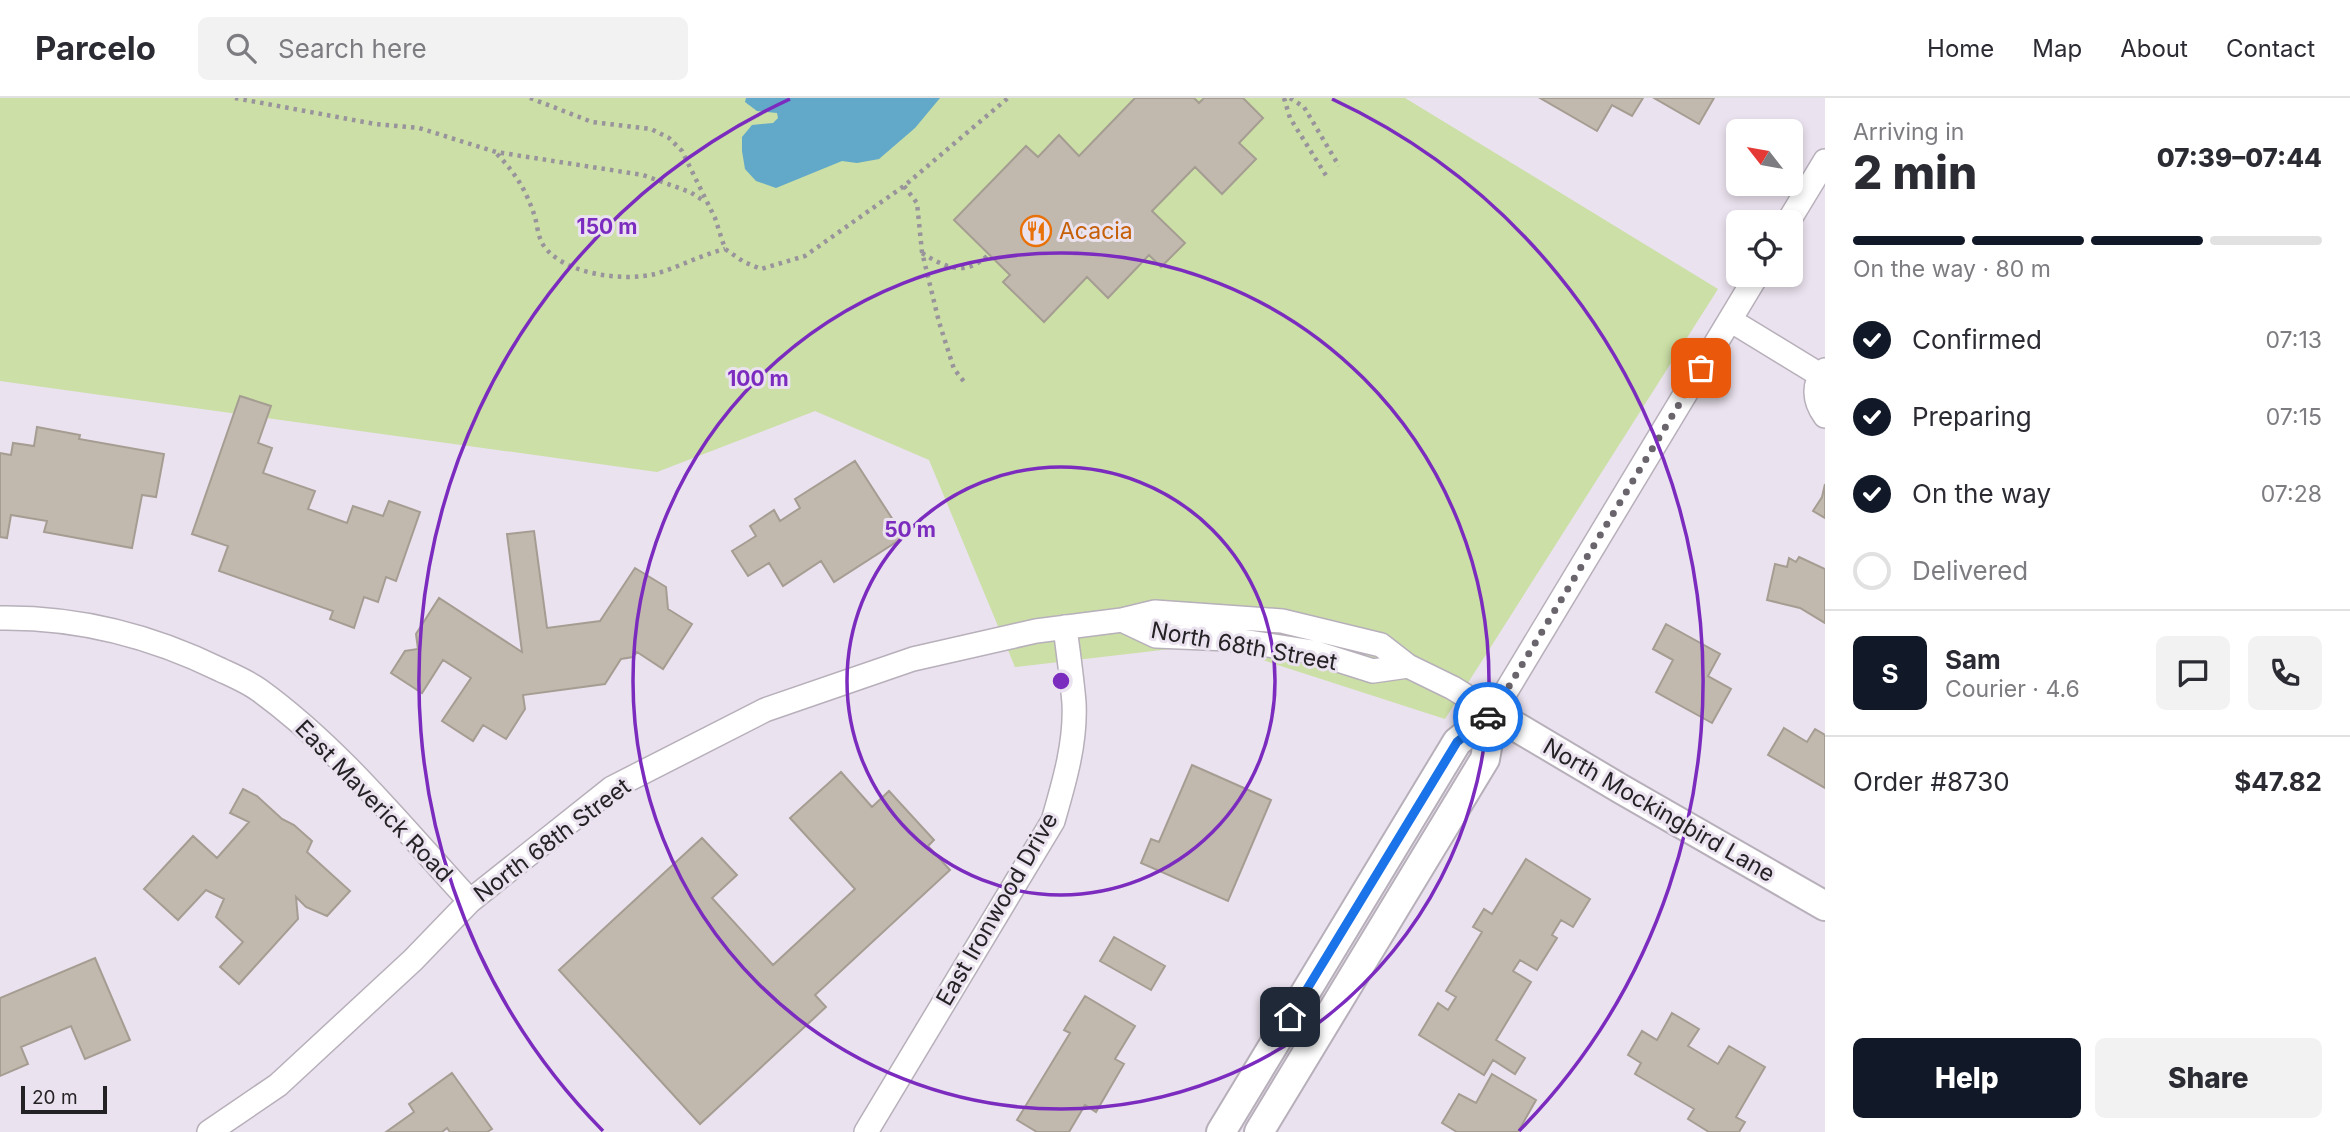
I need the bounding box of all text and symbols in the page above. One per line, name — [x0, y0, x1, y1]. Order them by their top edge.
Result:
search box — [198, 17, 688, 80]
text: Parcelo — [35, 28, 156, 68]
icon: search — [222, 29, 260, 67]
text: Search here — [278, 33, 427, 64]
text: Home — [1927, 34, 1994, 63]
text: Map — [2032, 34, 2082, 63]
text: About — [2120, 34, 2188, 63]
text: Contact — [2226, 34, 2315, 63]
text: Arriving in — [1853, 118, 1964, 146]
north arrow — [1726, 119, 1802, 196]
map controls — [1726, 119, 1803, 287]
text: 07:39–07:44 — [2157, 142, 2322, 173]
text: 2 min — [1853, 144, 1977, 200]
button: locate — [1726, 210, 1803, 287]
text: 150 m — [577, 214, 637, 239]
restaurant icon: Acacia — [1019, 214, 1053, 248]
place label: Acacia — [1059, 217, 1133, 245]
text: On the way · 80 m — [1853, 255, 2051, 283]
icon: check — [1853, 321, 1891, 359]
text: Confirmed — [1912, 324, 2042, 355]
text: 07:13 — [2266, 326, 2322, 354]
pin — [1671, 338, 1731, 398]
icon: bag — [1682, 349, 1720, 387]
text: 100 m — [727, 366, 789, 391]
icon: check — [1853, 398, 1891, 436]
text: Preparing — [1912, 401, 2032, 432]
text: 07:15 — [2266, 403, 2322, 431]
icon: check — [1853, 475, 1891, 513]
text: On the way — [1912, 478, 2051, 509]
text: 07:28 — [2261, 480, 2322, 508]
text: 50 m — [884, 517, 936, 542]
text: Delivered — [1912, 555, 2028, 586]
street label: North 68th Street — [1149, 616, 1340, 676]
button: chat — [2156, 636, 2230, 710]
button: phone — [2248, 636, 2322, 710]
text: Sam — [1945, 644, 2001, 675]
text: S — [1881, 658, 1899, 689]
centre of rings — [1049, 669, 1073, 693]
text: Courier · 4.6 — [1945, 675, 2080, 703]
courier — [1453, 682, 1523, 752]
icon: car — [1469, 698, 1507, 736]
street label: East Maverick Road — [289, 714, 459, 888]
street label: North Mockingbird Lane — [1538, 732, 1780, 888]
text: Order #8730 — [1853, 766, 2010, 797]
text: $47.82 — [2234, 766, 2322, 797]
street label: North 68th Street — [468, 772, 636, 908]
street label: East Ironwood Drive — [930, 807, 1064, 1011]
pin — [1260, 987, 1320, 1047]
icon: home — [1271, 998, 1309, 1036]
button: Help — [1853, 1038, 2081, 1118]
button: Share — [2095, 1038, 2322, 1118]
scale bar — [21, 1083, 107, 1115]
text: 20 m — [32, 1086, 78, 1109]

